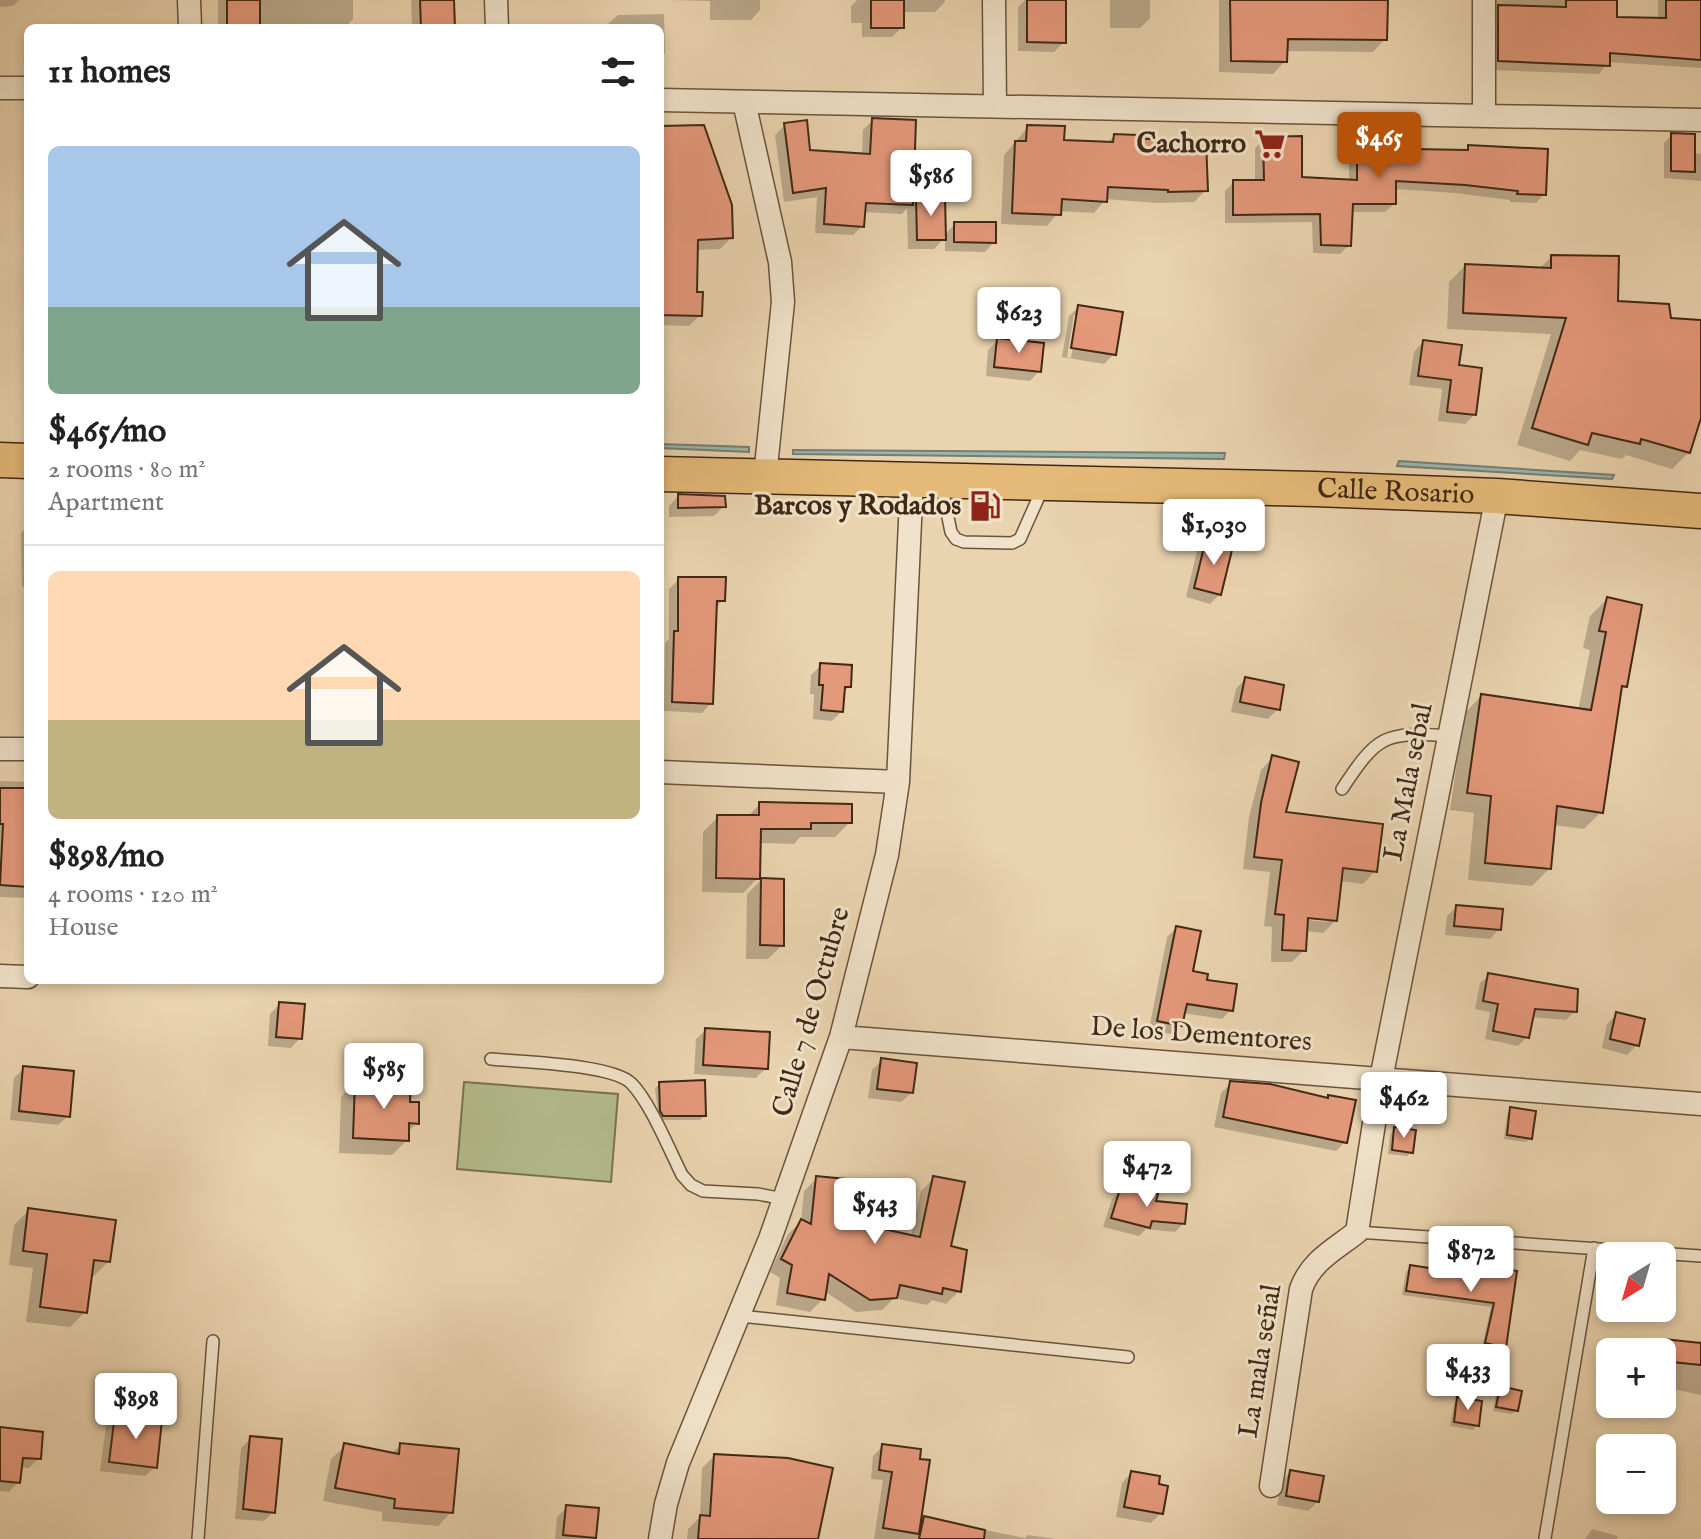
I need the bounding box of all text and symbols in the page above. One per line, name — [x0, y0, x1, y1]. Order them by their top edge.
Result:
icon: filters — [596, 50, 640, 94]
text: 11 homes — [48, 51, 171, 94]
pin: $465 — [1332, 112, 1426, 180]
text: $465 — [1355, 121, 1403, 154]
place label: Cachorro — [1136, 127, 1246, 162]
supermarket icon: Cachorro — [1253, 127, 1287, 161]
pin: $586 — [884, 150, 978, 218]
text: $586 — [909, 159, 953, 192]
icon: home — [272, 198, 416, 342]
pin: $623 — [972, 287, 1066, 355]
text: $623 — [995, 296, 1043, 329]
text: $465/mo — [48, 410, 166, 453]
text: 2 rooms · 80 m² — [48, 453, 206, 486]
street label: Calle Rosario — [1317, 472, 1475, 513]
text: Apartment — [48, 486, 164, 519]
place label: Barcos y Rodados — [754, 489, 961, 524]
fuel station icon: Barcos y Rodados — [968, 489, 1002, 523]
pin: $1,030 — [1149, 499, 1279, 567]
text: $1,030 — [1181, 508, 1247, 541]
icon: home — [272, 623, 416, 767]
street label: La Mala sebal — [1377, 700, 1441, 864]
text: $898/mo — [48, 835, 164, 878]
text: 4 rooms · 120 m² — [48, 878, 218, 911]
street label: Calle 7 de Octubre — [765, 903, 859, 1121]
text: House — [48, 911, 118, 944]
street label: De los Dementores — [1089, 1010, 1313, 1060]
pin: $585 — [337, 1043, 431, 1111]
text: $585 — [362, 1052, 406, 1085]
pin: $462 — [1357, 1072, 1451, 1140]
text: $462 — [1379, 1081, 1429, 1114]
pin: $472 — [1100, 1141, 1194, 1209]
text: $472 — [1122, 1150, 1172, 1183]
pin: $543 — [828, 1178, 922, 1246]
text: $543 — [852, 1187, 898, 1220]
pin: $872 — [1424, 1226, 1518, 1294]
text: $872 — [1447, 1235, 1495, 1268]
north arrow — [1596, 1242, 1676, 1322]
map controls — [1596, 1242, 1676, 1514]
street label: La mala señal — [1232, 1281, 1290, 1440]
button: + — [1596, 1338, 1676, 1418]
pin: $433 — [1421, 1344, 1515, 1412]
text: $433 — [1445, 1353, 1491, 1386]
pin: $898 — [89, 1373, 183, 1441]
text: $898 — [113, 1382, 159, 1415]
button: − — [1596, 1434, 1676, 1514]

